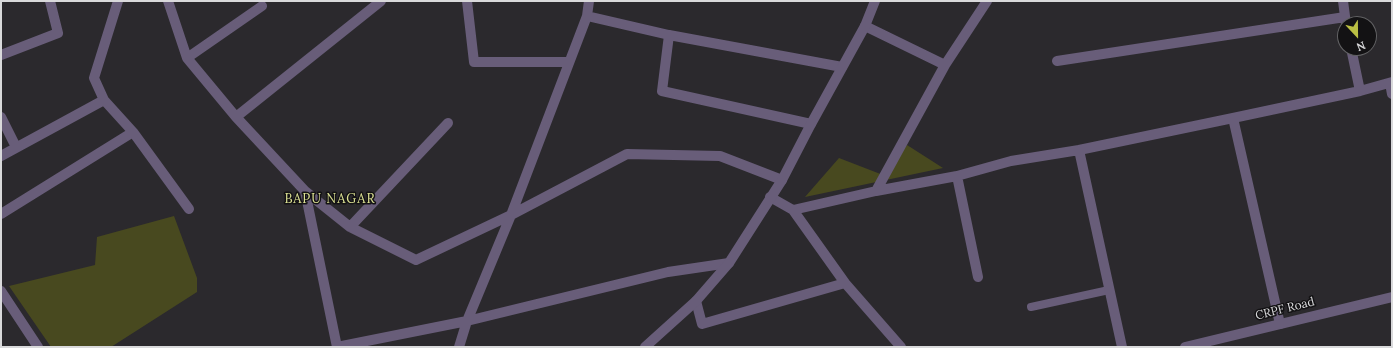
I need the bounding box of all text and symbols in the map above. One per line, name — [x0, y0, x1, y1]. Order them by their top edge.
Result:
north arrow — [1337, 16, 1377, 56]
text: N — [1355, 38, 1368, 54]
district label: BAPU NAGAR — [284, 191, 376, 207]
street label: CRPF Road — [1254, 295, 1316, 323]

